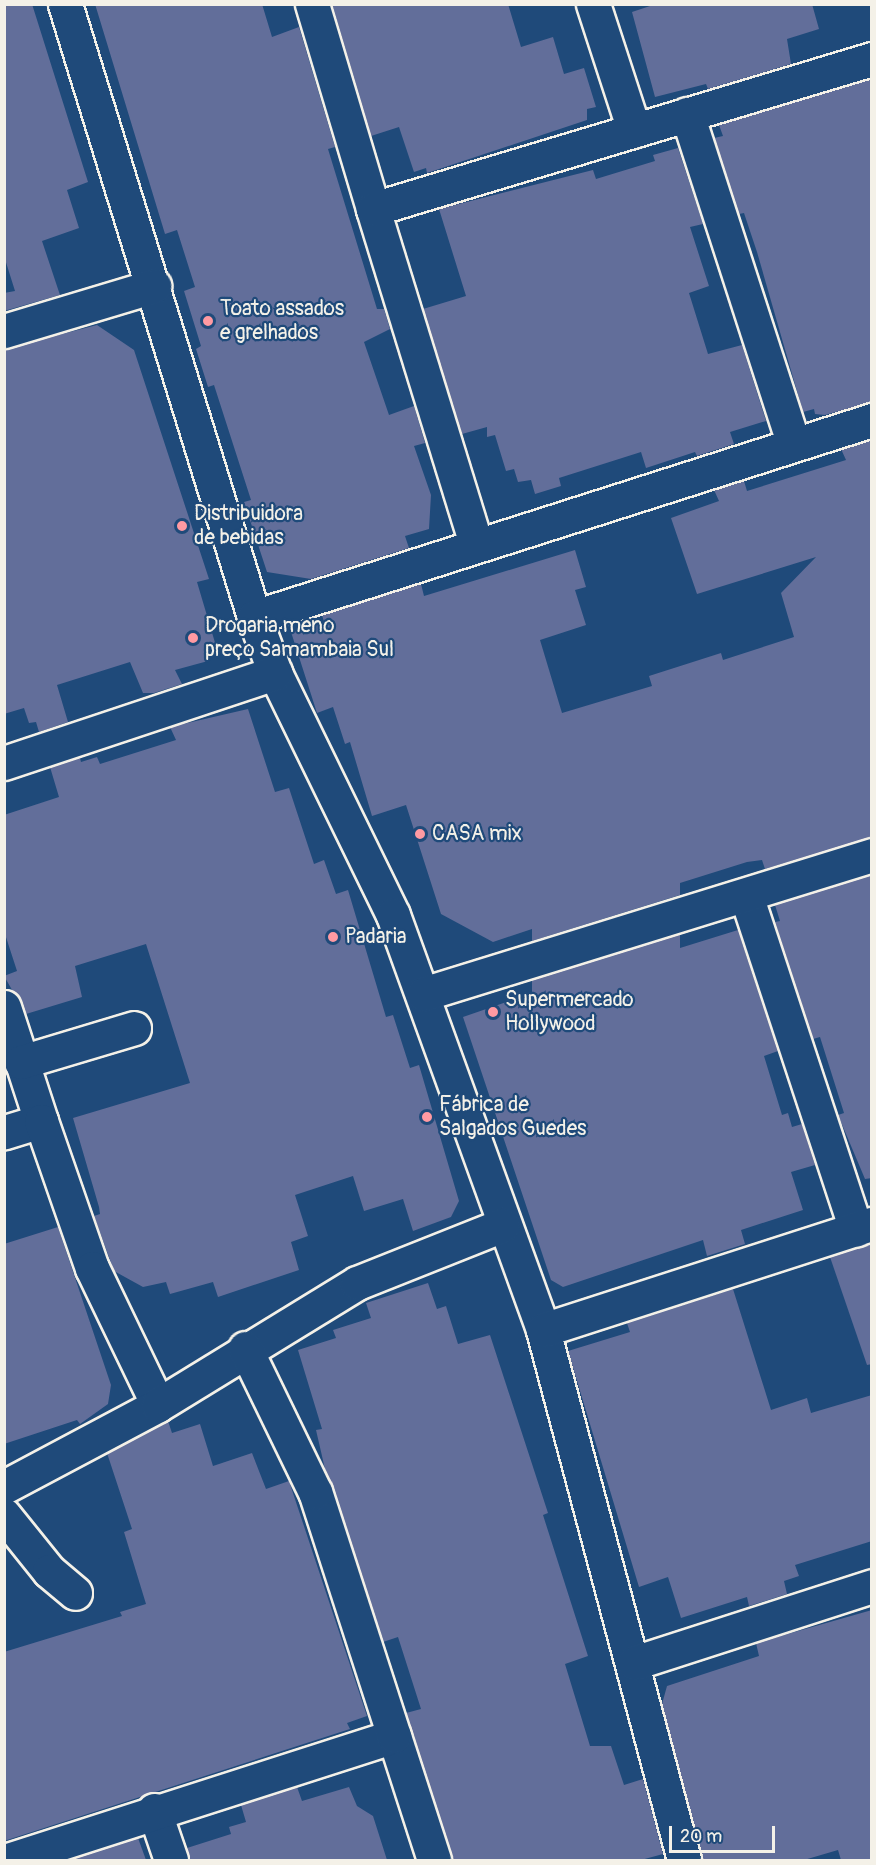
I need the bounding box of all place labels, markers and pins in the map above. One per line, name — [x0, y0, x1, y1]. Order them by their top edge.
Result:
place label: Toato assados e grelhados — [220, 296, 344, 346]
marker: Toato assados e grelhados — [201, 314, 215, 328]
place label: Distribuidora de bebidas — [194, 501, 303, 551]
marker: Distribuidora de bebidas — [175, 519, 189, 533]
place label: Drogaria meno preço Samambaia Sul — [205, 613, 394, 663]
marker: Drogaria meno preço Samambaia Sul — [186, 631, 200, 645]
place label: CASA mix — [432, 821, 522, 847]
marker: CASA mix — [413, 827, 427, 841]
place label: Padaria — [345, 924, 407, 950]
marker: Padaria — [326, 930, 340, 944]
place label: Supermercado Hollywood — [505, 987, 634, 1037]
marker: Supermercado Hollywood — [486, 1005, 500, 1019]
place label: Fábrica de Salgados Guedes — [439, 1092, 587, 1142]
marker: Fábrica de Salgados Guedes — [420, 1110, 434, 1124]

